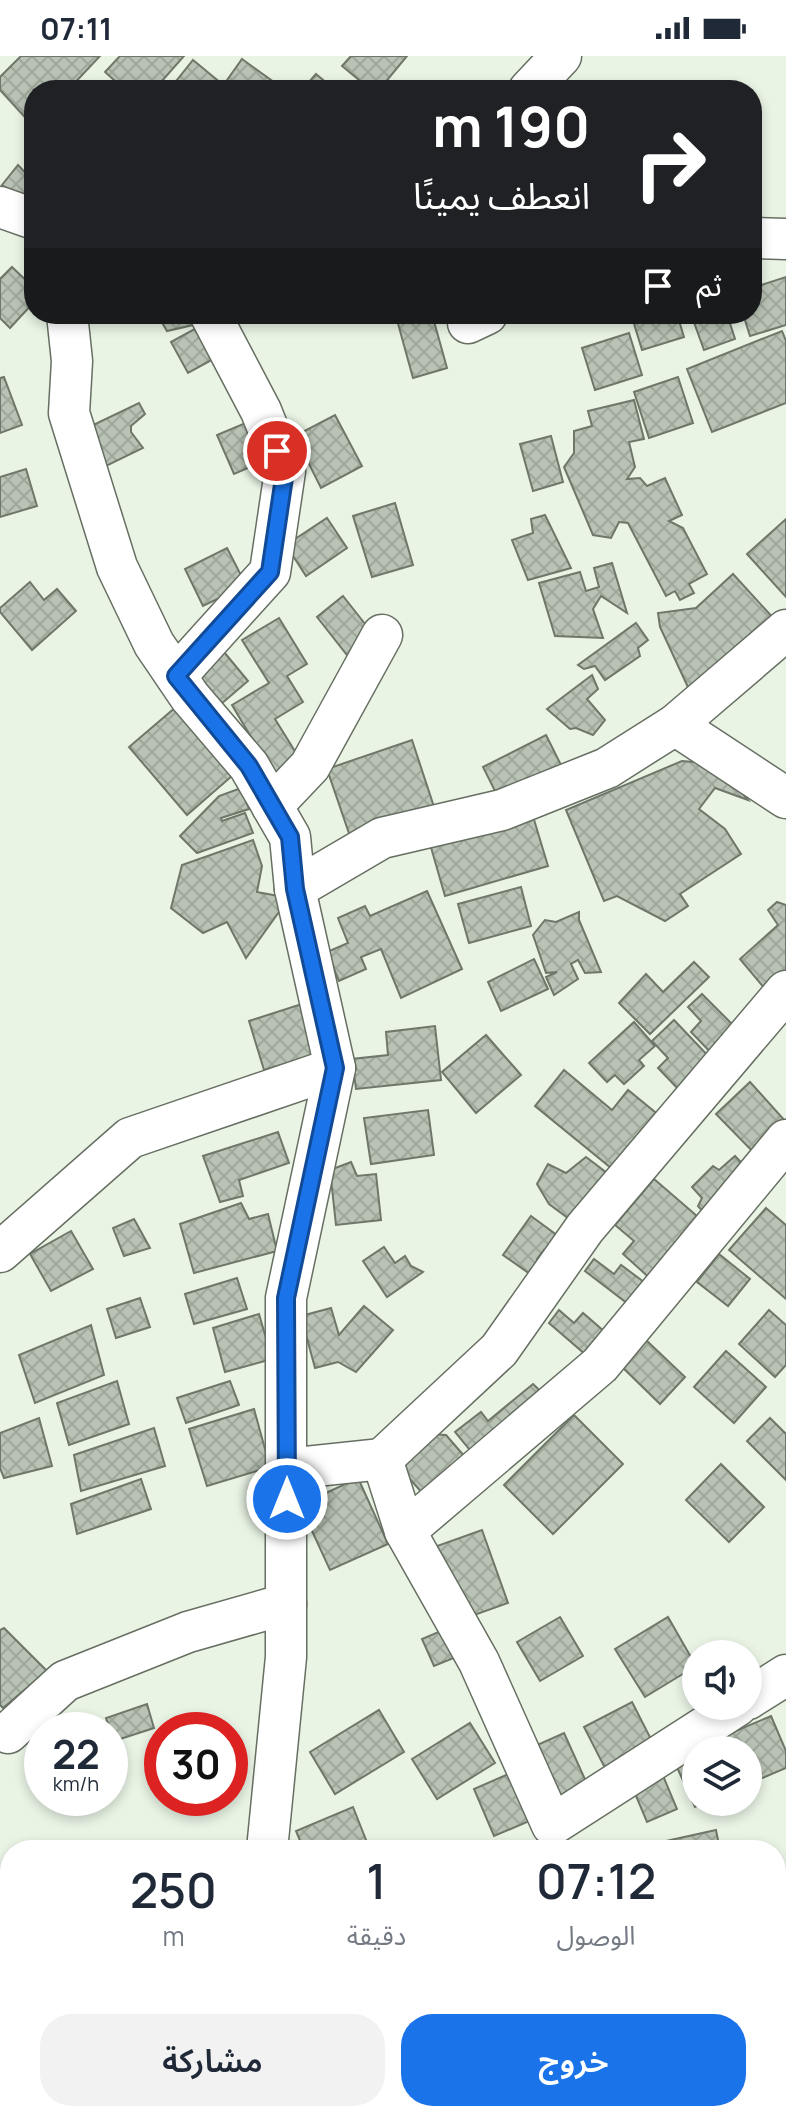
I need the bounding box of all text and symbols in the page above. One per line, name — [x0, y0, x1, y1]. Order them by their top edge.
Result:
text: 07:11 — [40, 8, 112, 49]
text: 190 m — [432, 87, 590, 164]
icon: right — [618, 112, 722, 216]
text: انعطف يمينًا — [413, 171, 590, 220]
icon: arrive — [636, 264, 680, 308]
text: ثم — [696, 264, 722, 305]
pin — [243, 417, 311, 485]
icon: arrive — [255, 429, 299, 473]
position arrow — [245, 1457, 329, 1541]
map controls — [682, 1640, 762, 1816]
button: sound — [682, 1640, 762, 1720]
speed limit sign: 30 — [144, 1712, 248, 1816]
text: 22 — [52, 1726, 100, 1781]
button: layers — [682, 1736, 762, 1816]
text: km/h — [53, 1770, 99, 1797]
text: 1 — [366, 1848, 387, 1913]
text: 07:12 — [536, 1848, 656, 1913]
text: 250 — [130, 1857, 217, 1922]
text: دقيقة — [347, 1917, 406, 1953]
text: الوصول — [557, 1917, 636, 1953]
text: m — [162, 1918, 184, 1954]
button: مشاركة — [40, 2014, 385, 2106]
button: خروج — [401, 2014, 746, 2106]

